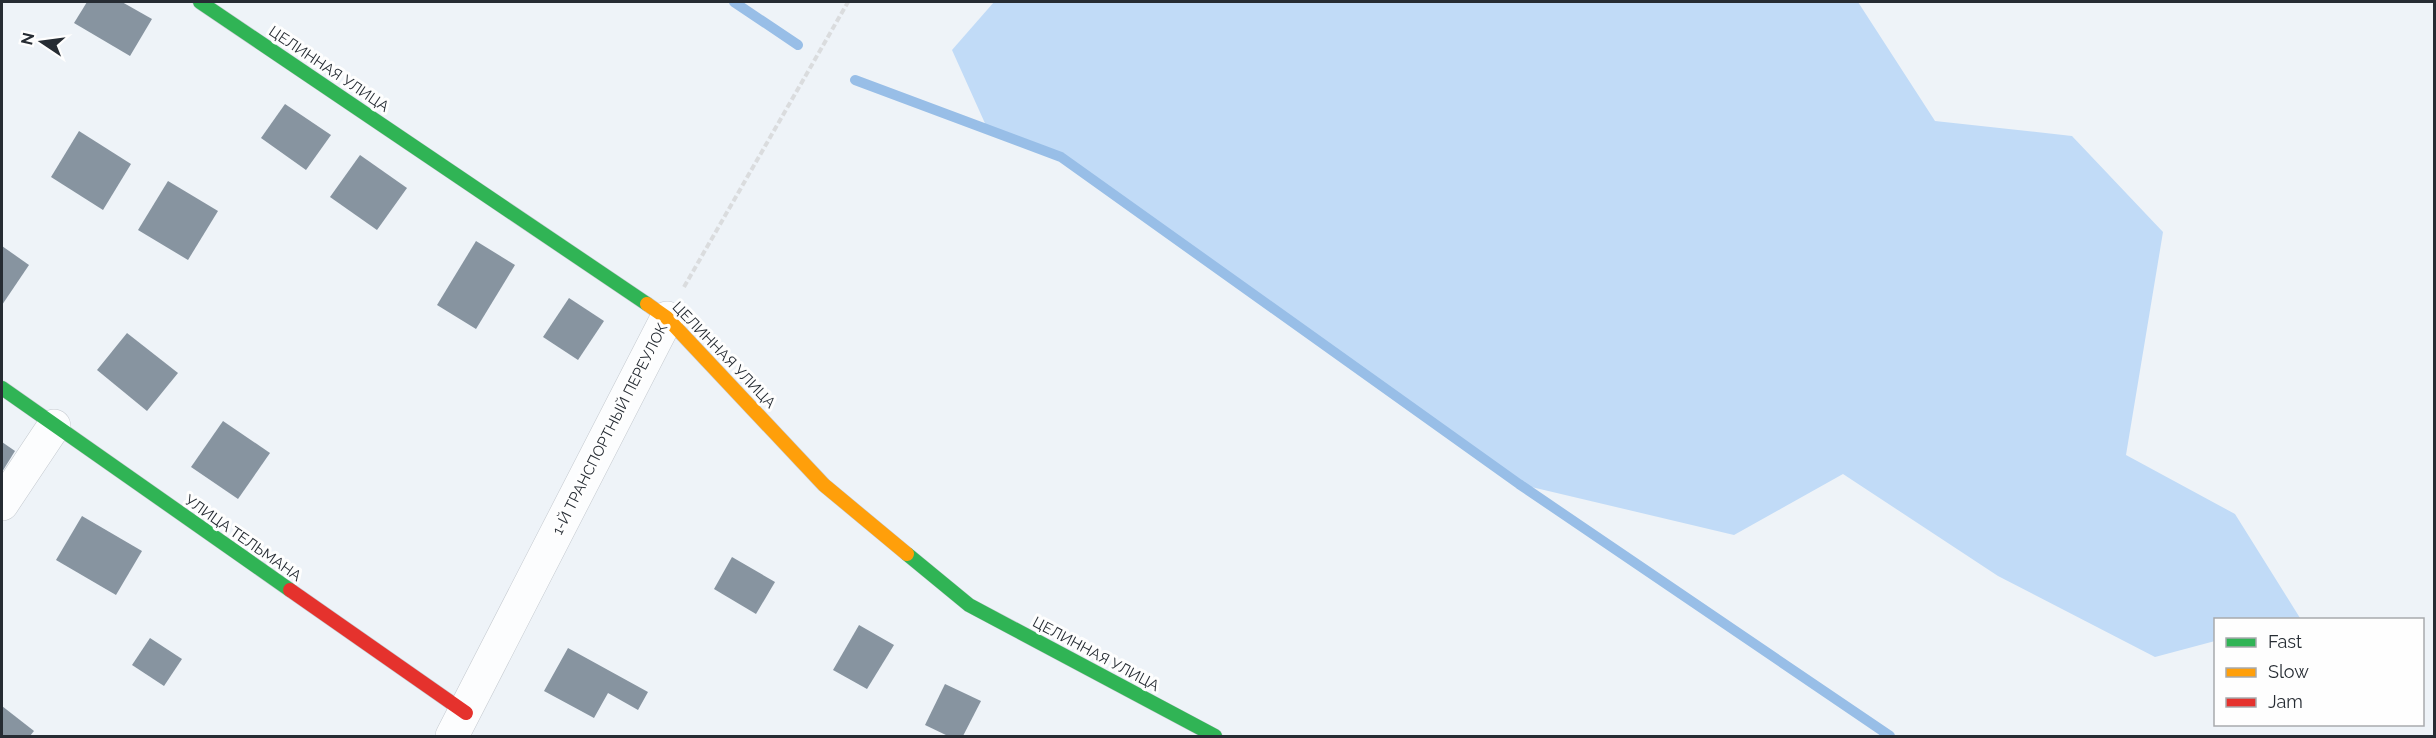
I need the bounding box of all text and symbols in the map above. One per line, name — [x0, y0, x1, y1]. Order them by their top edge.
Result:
north arrow — [12, 12, 72, 72]
street label: ЦЕЛИННАЯ УЛИЦА — [266, 22, 392, 116]
text: N — [17, 31, 39, 47]
street label: ЦЕЛИННАЯ УЛИЦА — [669, 298, 779, 412]
street label: 1-Й ТРАНСПОРТНЫЙ ПЕРЕУЛОК — [549, 320, 672, 538]
street label: УЛИЦА ТЕЛЬМАНА — [181, 491, 305, 585]
street label: ЦЕЛИННАЯ УЛИЦА — [1030, 613, 1162, 695]
legend — [2214, 618, 2424, 726]
text: Fast — [2268, 631, 2302, 652]
text: Slow — [2268, 661, 2309, 682]
text: Jam — [2268, 691, 2303, 712]

